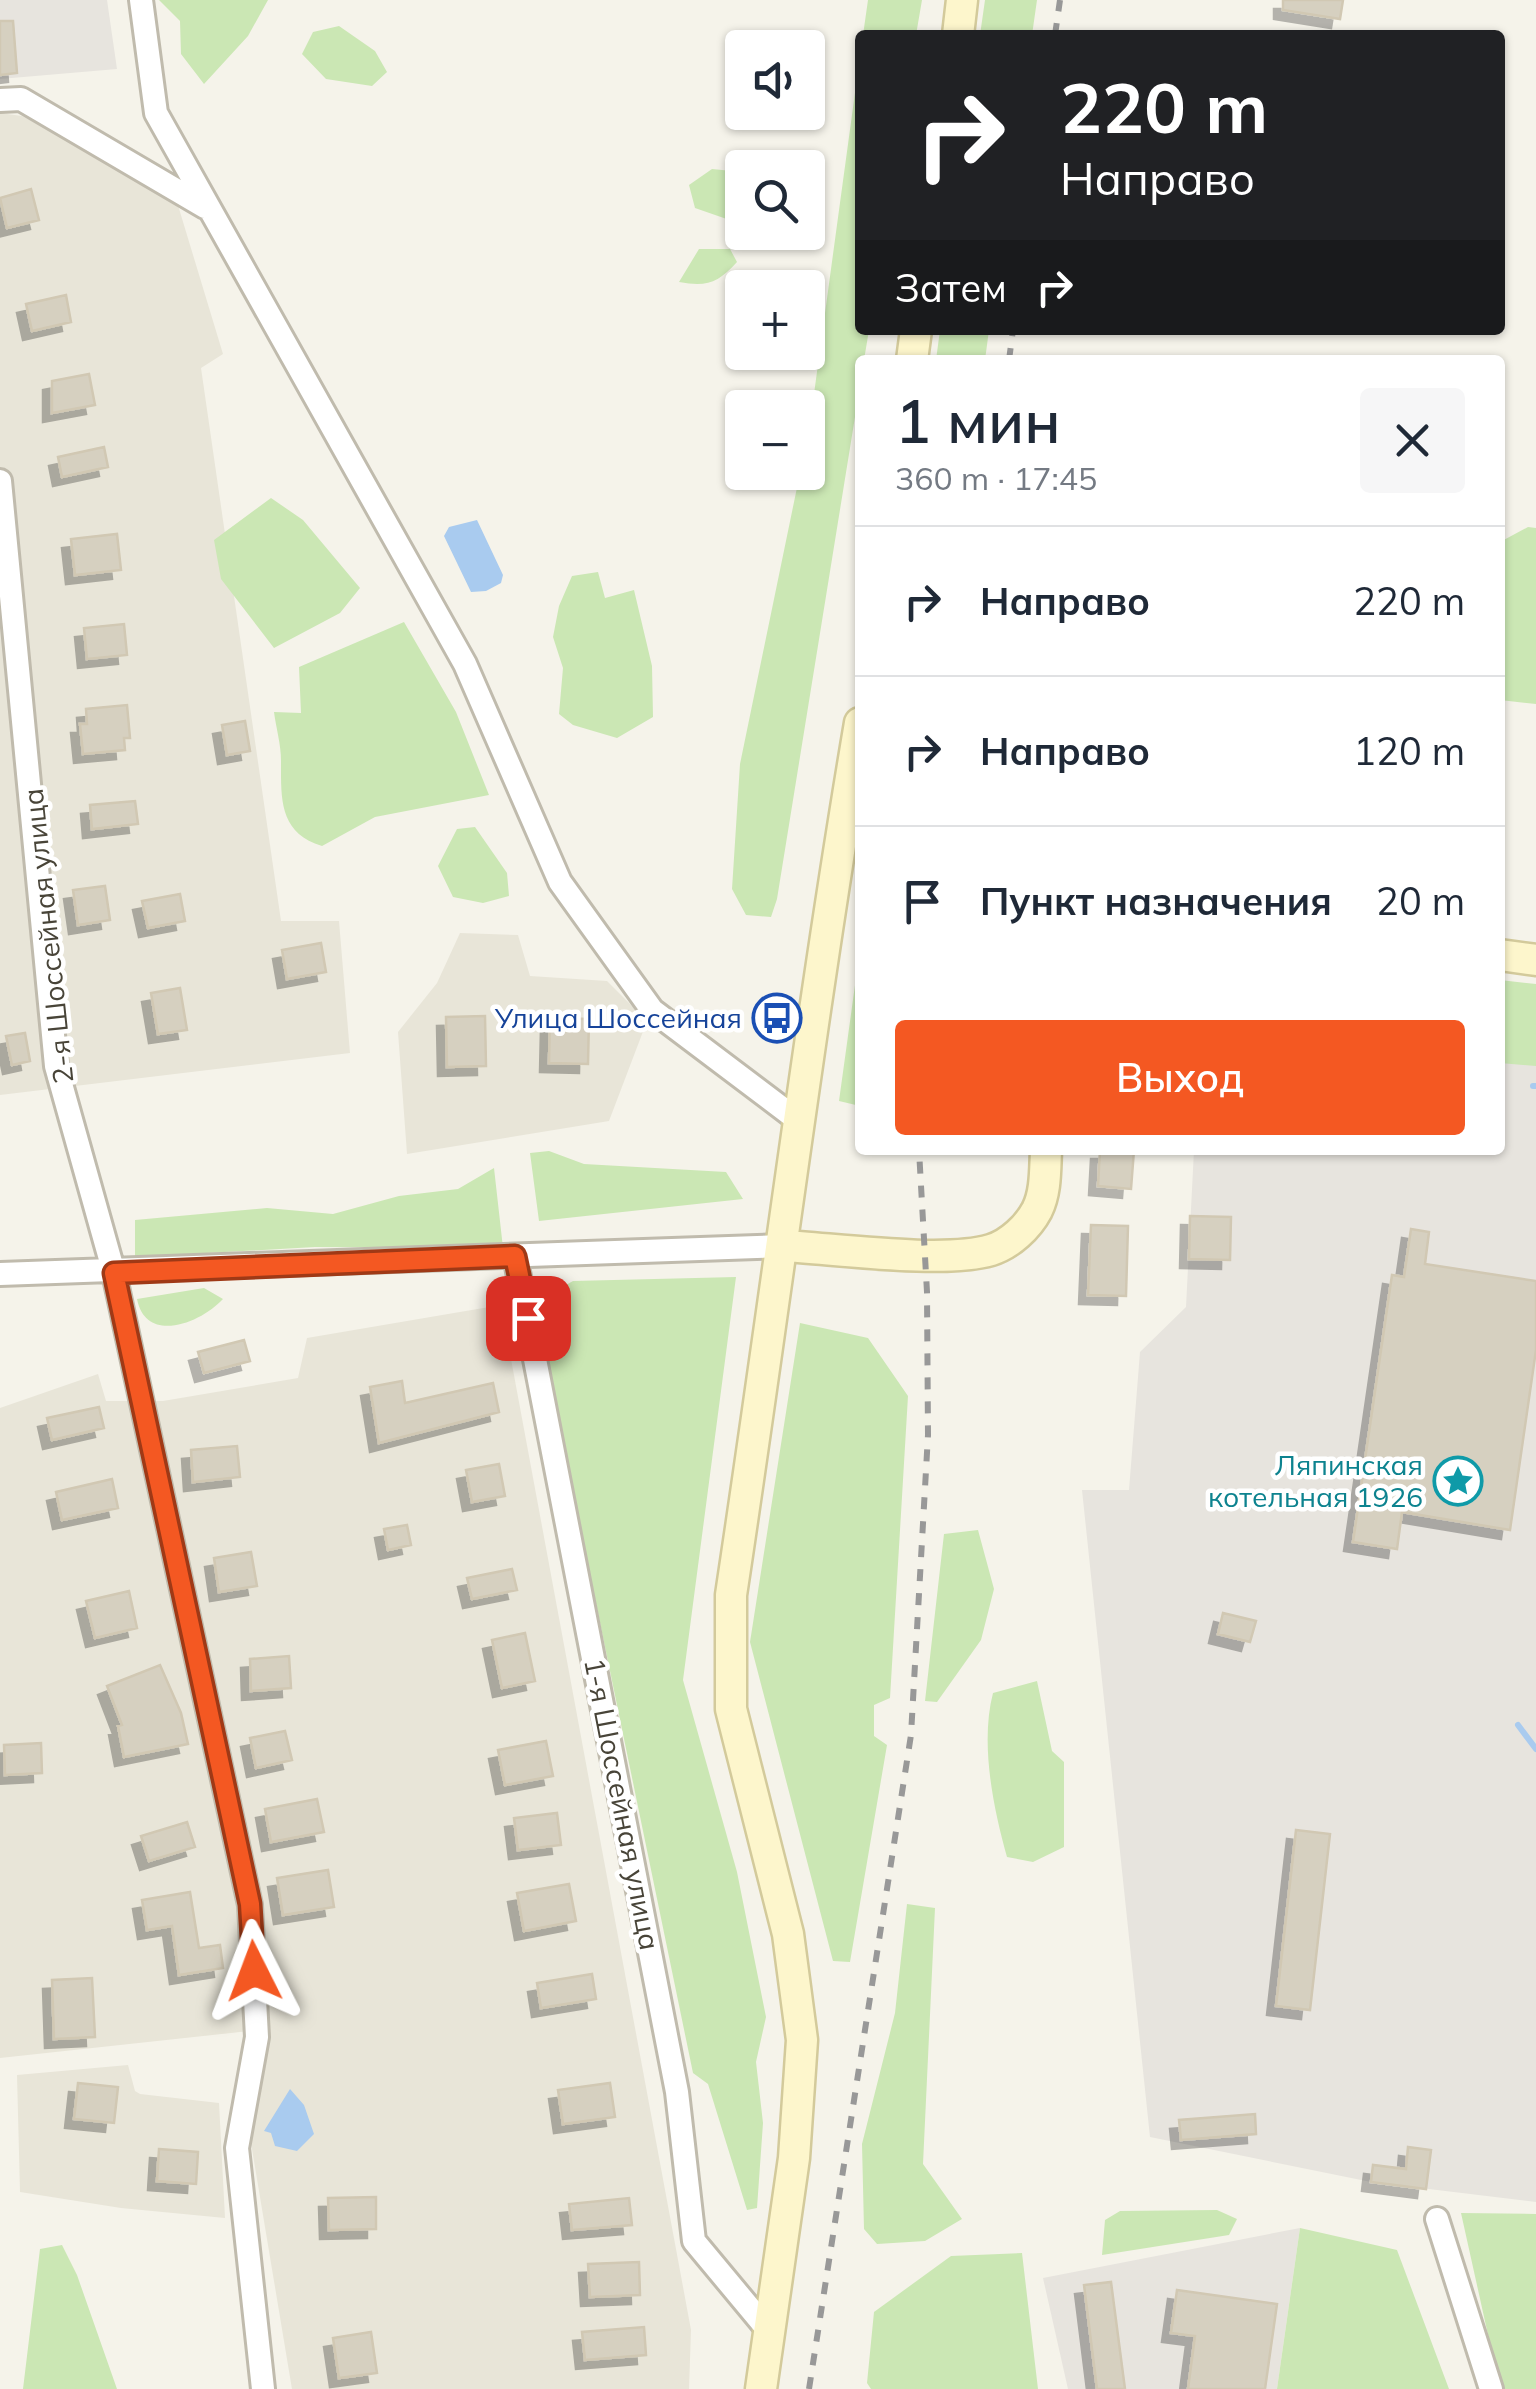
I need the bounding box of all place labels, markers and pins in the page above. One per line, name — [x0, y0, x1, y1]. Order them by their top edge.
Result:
bus stop icon: Улица Шоссейная — [751, 992, 803, 1044]
place label: Улица Шоссейная — [494, 1000, 742, 1035]
pin — [486, 1276, 571, 1361]
place label: Ляпинская котельная 1926 — [1208, 1447, 1423, 1514]
place icon: Ляпинская котельная 1926 — [1432, 1455, 1484, 1507]

